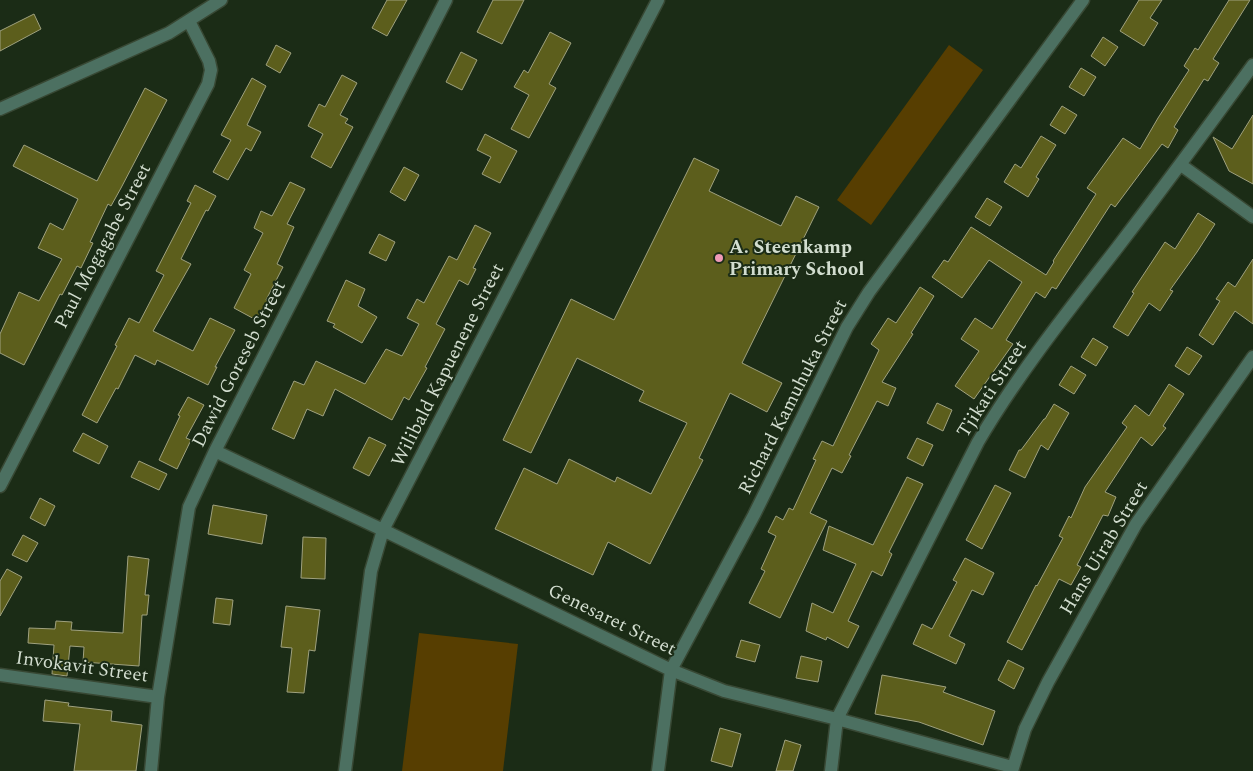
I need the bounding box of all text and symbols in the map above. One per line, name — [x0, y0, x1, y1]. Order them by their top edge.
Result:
street label: Paul Mogagabe Street — [47, 158, 159, 334]
place label: A. Steenkamp Primary School — [729, 233, 865, 284]
marker: A. Steenkamp Primary School — [713, 252, 725, 264]
street label: Wilibald Kapuenene Street — [384, 258, 512, 472]
street label: Dawid Goreseb Street — [184, 275, 294, 453]
street label: Richard Kamuhuka Street — [731, 294, 855, 500]
street label: Tjikati Street — [949, 334, 1035, 444]
street label: Hans Uirab Street — [1052, 475, 1156, 621]
street label: Genesaret Street — [543, 576, 681, 664]
street label: Invokavit Street — [14, 643, 150, 691]

